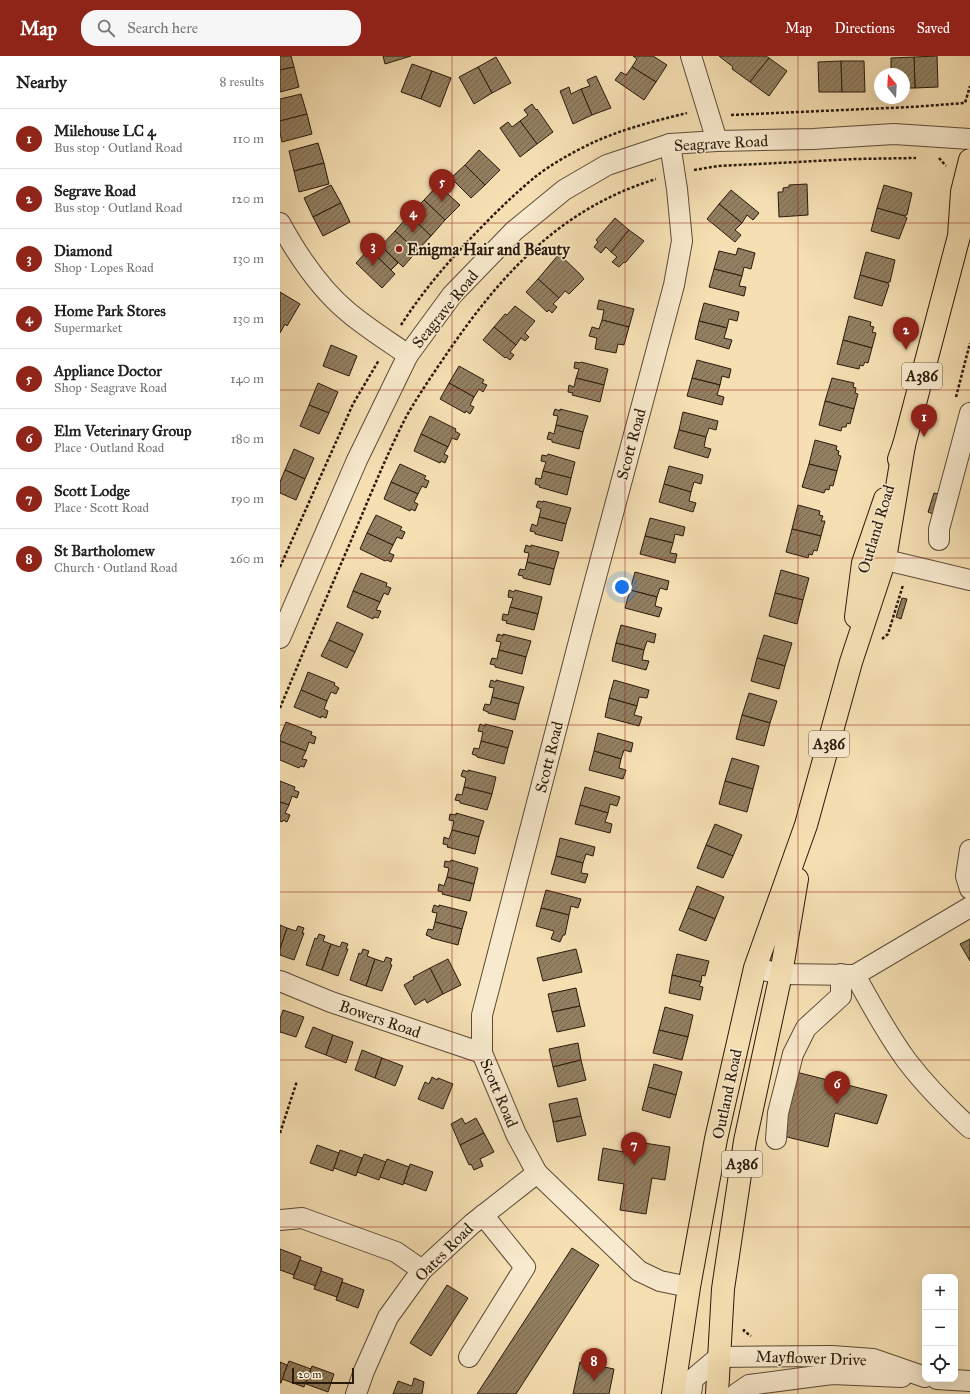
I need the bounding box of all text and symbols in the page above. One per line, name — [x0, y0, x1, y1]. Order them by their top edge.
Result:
search box — [81, 10, 361, 46]
text: Map — [20, 17, 57, 40]
icon: search — [95, 17, 117, 39]
text: Search here — [127, 19, 198, 37]
text: Map — [785, 20, 812, 37]
text: Directions — [834, 20, 895, 37]
text: Saved — [917, 20, 950, 37]
north arrow — [874, 68, 910, 104]
text: Nearby — [16, 72, 67, 93]
text: 8 results — [220, 74, 264, 90]
text: Milehouse LC 4 — [54, 122, 156, 140]
text: 1 — [26, 131, 32, 147]
text: 110 m — [232, 131, 264, 147]
street label: Seagrave Road — [673, 131, 769, 156]
text: Bus stop · Outland Road — [54, 140, 183, 156]
pin: 5 — [429, 169, 455, 202]
text: Segrave Road — [54, 182, 136, 200]
text: 2 — [26, 191, 32, 207]
text: 120 m — [231, 191, 264, 207]
text: Bus stop · Outland Road — [54, 200, 183, 216]
pin: 4 — [400, 200, 426, 233]
pin: 3 — [360, 233, 386, 266]
place label: Enigma Hair and Beauty — [407, 240, 571, 260]
text: Diamond — [54, 242, 112, 260]
marker: Enigma Hair and Beauty — [394, 244, 404, 254]
text: 3 — [26, 251, 32, 267]
text: 130 m — [232, 251, 264, 267]
text: Shop · Lopes Road — [54, 260, 154, 276]
street label: Seagrave Road — [408, 266, 483, 352]
text: Home Park Stores — [54, 302, 166, 320]
text: 4 — [25, 311, 33, 327]
text: 130 m — [232, 311, 264, 327]
pin: 2 — [893, 317, 919, 350]
text: Supermarket — [54, 320, 122, 336]
text: Appliance Doctor — [54, 362, 162, 380]
road number: A386 — [902, 363, 942, 389]
text: 5 — [26, 371, 32, 387]
text: 140 m — [230, 371, 264, 387]
text: Shop · Seagrave Road — [54, 380, 167, 396]
pin: 1 — [911, 404, 937, 437]
street label: Scott Road — [612, 406, 650, 482]
text: Elm Veterinary Group — [54, 422, 192, 440]
text: 6 — [26, 431, 32, 447]
text: 180 m — [231, 431, 264, 447]
text: Place · Outland Road — [54, 440, 164, 456]
text: Scott Lodge — [54, 482, 130, 500]
street label: Outland Road — [854, 482, 898, 576]
text: 7 — [26, 491, 32, 507]
text: 190 m — [231, 491, 264, 507]
text: Place · Scott Road — [54, 500, 149, 516]
text: St Bartholomew — [54, 542, 154, 560]
text: 8 — [26, 551, 32, 567]
text: 260 m — [230, 551, 264, 567]
text: Church · Outland Road — [54, 560, 177, 576]
your location — [612, 577, 632, 597]
street label: Scott Road — [531, 719, 567, 795]
road number: A386 — [809, 731, 849, 757]
street label: Bowers Road — [337, 996, 423, 1042]
street label: Outland Road — [708, 1047, 746, 1141]
street label: Scott Road — [476, 1056, 522, 1130]
pin: 6 — [824, 1071, 850, 1104]
pin: 7 — [621, 1132, 647, 1165]
road number: A386 — [722, 1151, 762, 1177]
street label: Oates Road — [411, 1219, 477, 1285]
map controls — [922, 1274, 958, 1382]
button: + — [922, 1274, 958, 1310]
button: − — [922, 1310, 958, 1346]
button: locate — [922, 1346, 958, 1382]
street label: Mayflower Drive — [755, 1347, 867, 1369]
pin: 8 — [581, 1348, 607, 1381]
scale bar — [292, 1366, 354, 1385]
text: 20 m — [298, 1368, 321, 1381]

